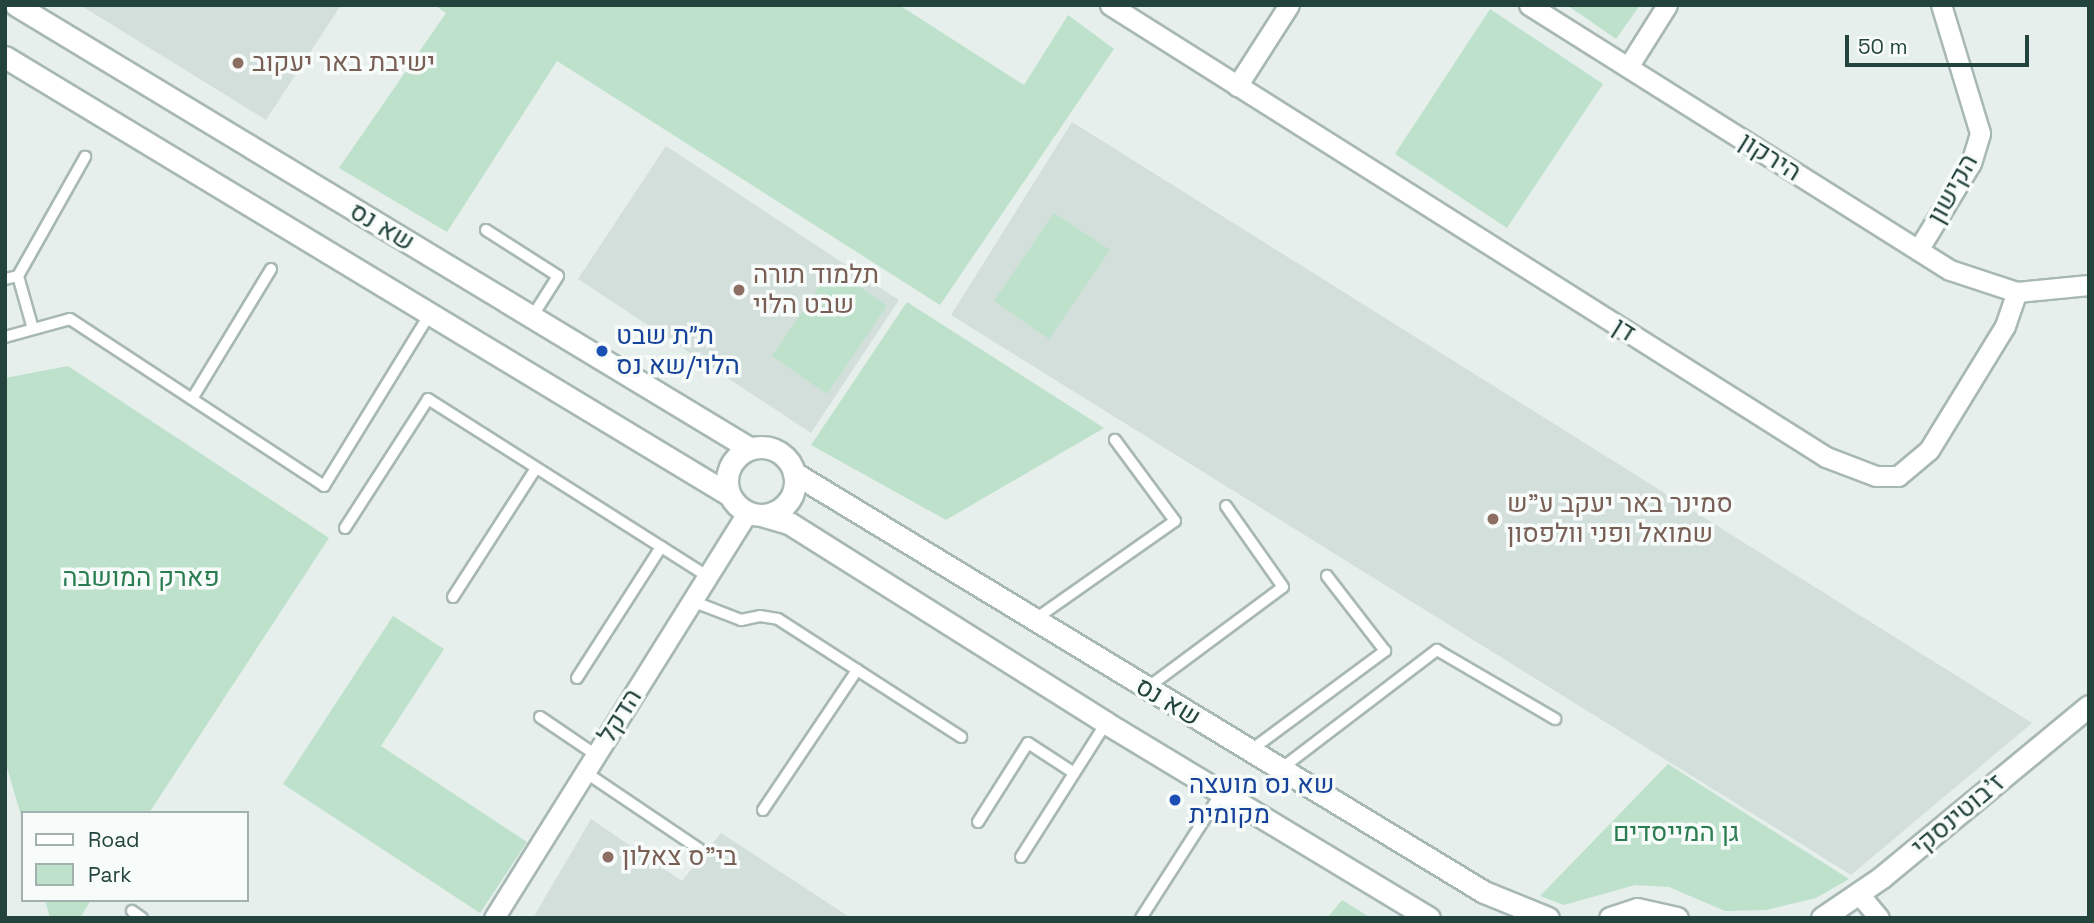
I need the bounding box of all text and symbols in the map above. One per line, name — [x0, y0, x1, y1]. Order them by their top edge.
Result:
scale bar — [1849, 21, 2033, 65]
text: 50 m — [1858, 33, 1908, 60]
place label: ישיבת באר יעקוב — [252, 47, 435, 79]
marker: ישיבת באר יעקוב — [230, 55, 246, 71]
street label: הירקון — [1733, 126, 1807, 188]
street label: הקישון — [1921, 149, 1985, 229]
street label: שא נס — [344, 196, 420, 258]
place label: תלמוד תורה שבט הלוי — [753, 259, 879, 320]
marker: תלמוד תורה שבט הלוי — [731, 282, 747, 298]
street label: דן — [1607, 311, 1641, 349]
place label: ת״ת שבט הלוי/שא נס — [616, 320, 740, 382]
marker: ת״ת שבט הלוי/שא נס — [594, 343, 610, 359]
place label: סמינר באר יעקב ע"ש שמואל ופני וולפסון — [1507, 488, 1733, 550]
marker: סמינר באר יעקב ע"ש שמואל ופני וולפסון — [1485, 511, 1501, 527]
park label: פארק המושבה — [62, 562, 220, 594]
street label: שא נס — [1130, 671, 1206, 733]
street label: הדקל — [591, 683, 649, 749]
street label: ז'בוטינסקי — [1905, 767, 2011, 863]
place label: שא נס מועצה מקומית — [1189, 769, 1334, 830]
marker: שא נס מועצה מקומית — [1167, 792, 1183, 808]
legend — [21, 811, 248, 902]
park label: גן המייסדים — [1613, 817, 1739, 849]
text: Road — [88, 826, 140, 853]
place label: בי"ס צאלון — [622, 841, 737, 873]
marker: בי"ס צאלון — [600, 849, 616, 865]
text: Park — [88, 861, 132, 888]

